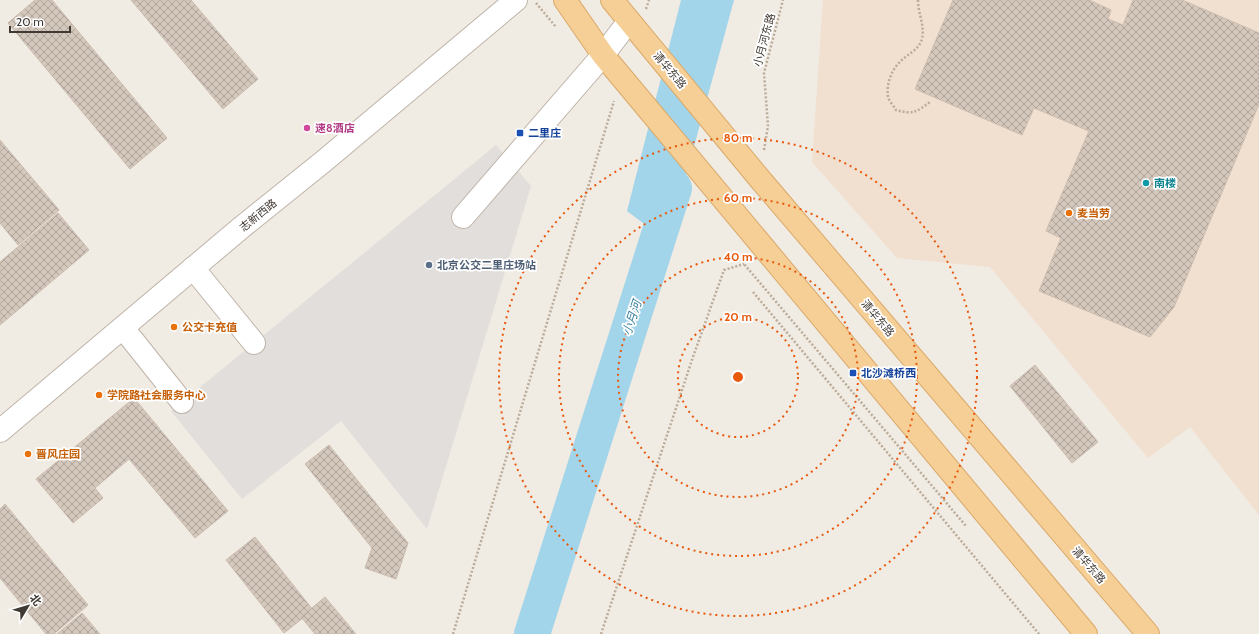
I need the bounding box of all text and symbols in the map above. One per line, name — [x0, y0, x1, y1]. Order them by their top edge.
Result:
scale bar — [10, 8, 70, 34]
street label: 小月河东路 — [750, 12, 778, 68]
text: 20 m — [16, 14, 44, 29]
street label: 清华东路 — [650, 49, 690, 91]
place label: 速8酒店 — [315, 121, 355, 135]
marker: 速8酒店 — [302, 123, 312, 133]
place label: 二里庄 — [528, 126, 561, 140]
marker: 二里庄 — [515, 128, 525, 138]
text: 80 m — [724, 130, 752, 145]
place label: 南楼 — [1154, 176, 1176, 190]
marker: 南楼 — [1141, 178, 1151, 188]
text: 60 m — [724, 190, 752, 205]
street label: 志新西路 — [236, 196, 280, 234]
place label: 麦当劳 — [1077, 206, 1110, 220]
marker: 麦当劳 — [1064, 208, 1074, 218]
text: 40 m — [723, 249, 753, 264]
place label: 北京公交二里庄场站 — [437, 258, 536, 272]
marker: 北京公交二里庄场站 — [424, 260, 434, 270]
water label: 小月河 — [619, 297, 645, 337]
street label: 清华东路 — [858, 297, 898, 339]
text: 20 m — [724, 309, 752, 324]
place label: 公交卡充值 — [182, 320, 237, 334]
marker: 公交卡充值 — [169, 322, 179, 332]
place label: 北沙滩桥西 — [861, 366, 916, 380]
marker: 北沙滩桥西 — [848, 368, 858, 378]
centre of rings — [731, 370, 745, 384]
place label: 学院路社会服务中心 — [107, 388, 206, 402]
marker: 学院路社会服务中心 — [94, 390, 104, 400]
place label: 晋风庄园 — [36, 447, 80, 461]
marker: 晋风庄园 — [23, 449, 33, 459]
street label: 清华东路 — [1069, 544, 1109, 586]
north arrow — [8, 586, 48, 626]
text: 北 — [27, 591, 45, 608]

